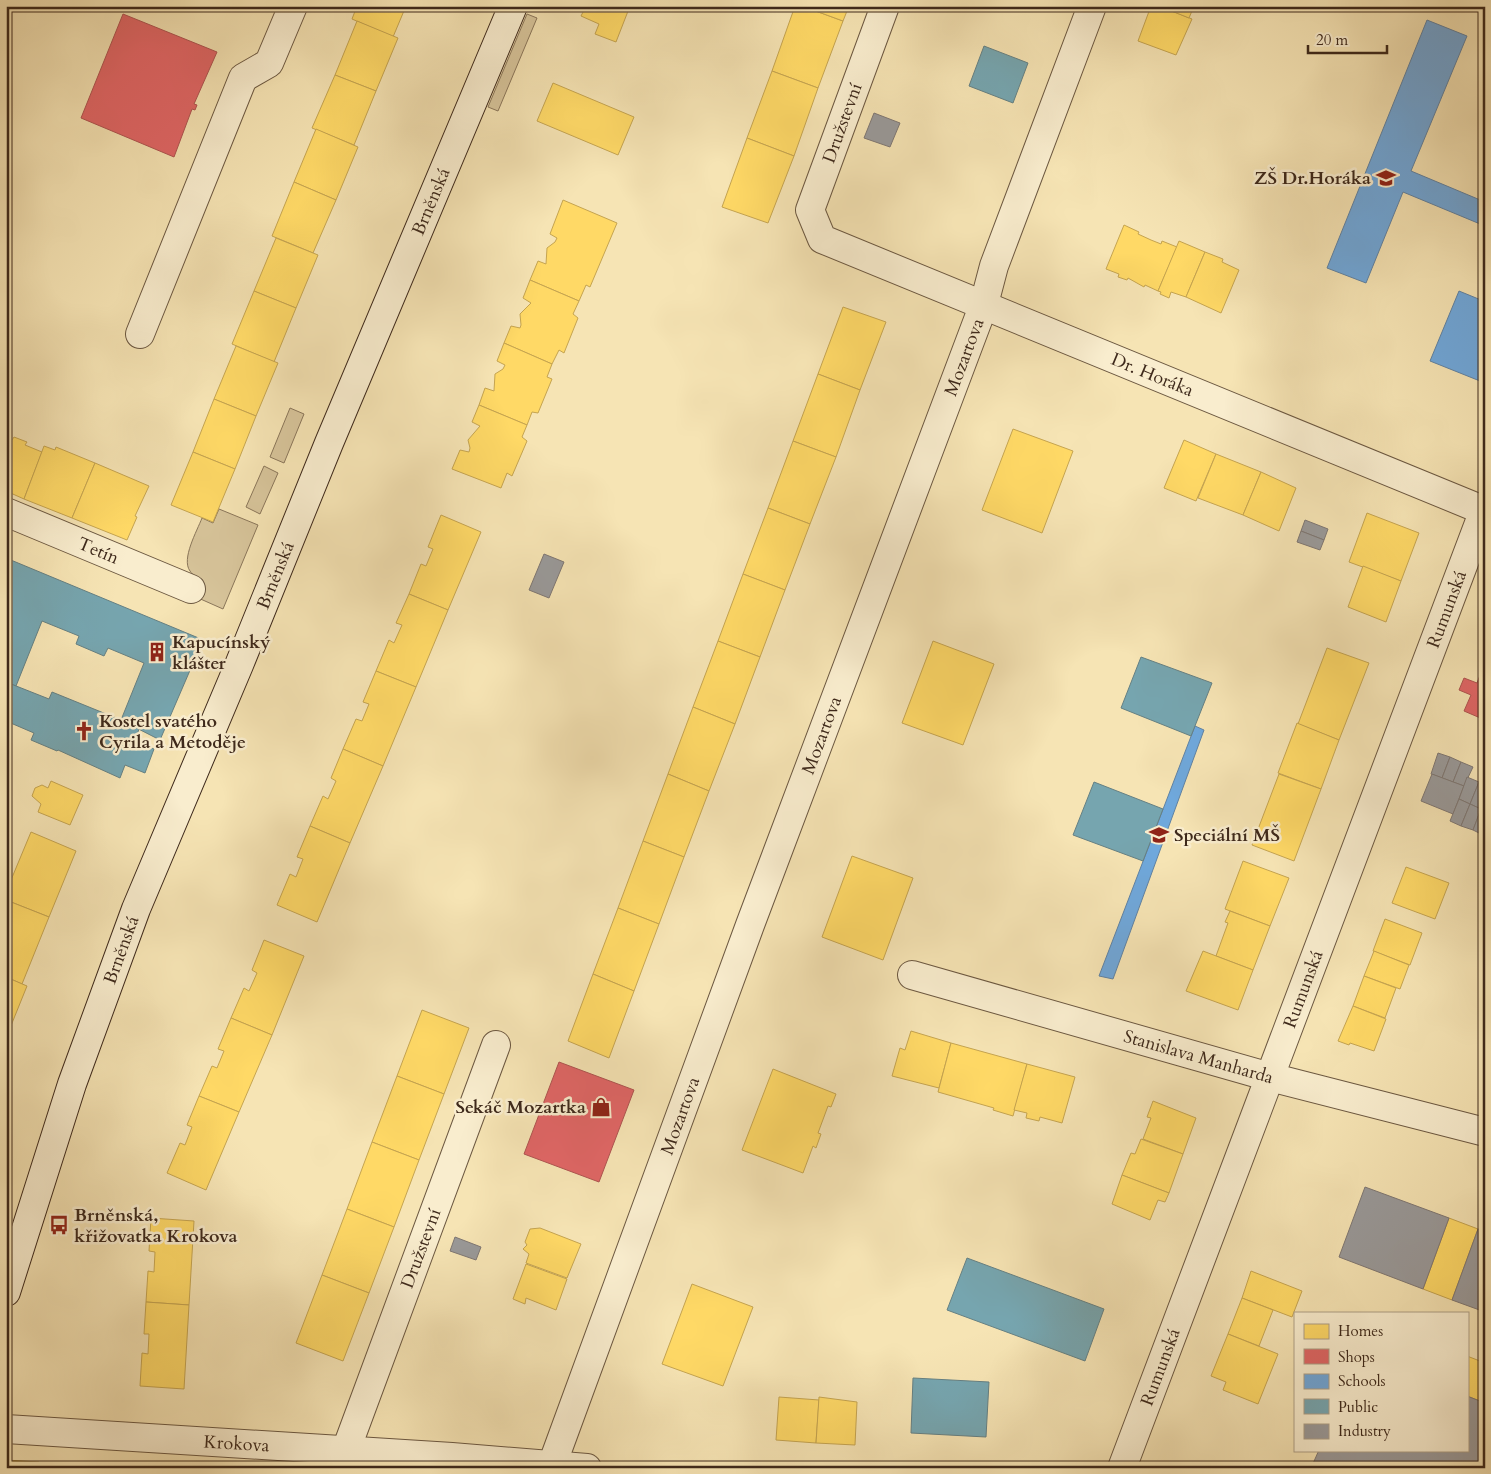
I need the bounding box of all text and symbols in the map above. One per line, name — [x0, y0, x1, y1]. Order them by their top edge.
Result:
scale bar — [1308, 22, 1387, 54]
text: 20 m — [1316, 30, 1348, 50]
street label: Družstevní — [816, 80, 868, 167]
street label: Brněnská — [406, 164, 457, 239]
place label: ZŠ Dr.Horáka — [1254, 166, 1371, 191]
school or university icon: ZŠ Dr.Horáka — [1375, 167, 1397, 189]
street label: Mozartova — [938, 315, 991, 400]
street label: Dr. Horáka — [1107, 347, 1198, 403]
street label: Tetín — [74, 531, 123, 571]
street label: Brněnská — [251, 538, 301, 613]
street label: Rumunská — [1421, 567, 1473, 652]
place label: Kapucínský klášter — [172, 630, 271, 676]
building icon: Kapucínský klášter — [146, 641, 168, 663]
street label: Mozartova — [796, 693, 848, 778]
place label: Kostel svatého Cyrila a Metoděje — [99, 709, 246, 755]
church icon: Kostel svatého Cyrila a Metoděje — [73, 720, 95, 742]
place label: Speciální MŠ — [1174, 823, 1280, 848]
school or university icon: Speciální MŠ — [1148, 824, 1170, 846]
street label: Brněnská — [98, 912, 146, 988]
street label: Rumunská — [1277, 947, 1330, 1032]
street label: Stanislava Manharda — [1121, 1024, 1276, 1090]
street label: Mozartova — [655, 1073, 706, 1158]
place label: Sekáč Mozartka — [455, 1095, 586, 1120]
shop icon: Sekáč Mozartka — [590, 1096, 612, 1118]
place label: Brněnská, křižovatka Krokova — [74, 1203, 237, 1249]
street label: Družstevní — [395, 1205, 447, 1292]
bus stop icon: Brněnská, křižovatka Krokova — [48, 1214, 70, 1236]
legend — [1294, 1312, 1468, 1452]
text: Homes — [1338, 1321, 1383, 1341]
street label: Rumunská — [1135, 1325, 1187, 1410]
text: Shops — [1338, 1347, 1375, 1367]
text: Schools — [1338, 1371, 1386, 1391]
text: Public — [1338, 1397, 1378, 1417]
text: Industry — [1338, 1421, 1391, 1441]
street label: Krokova — [203, 1429, 270, 1459]

